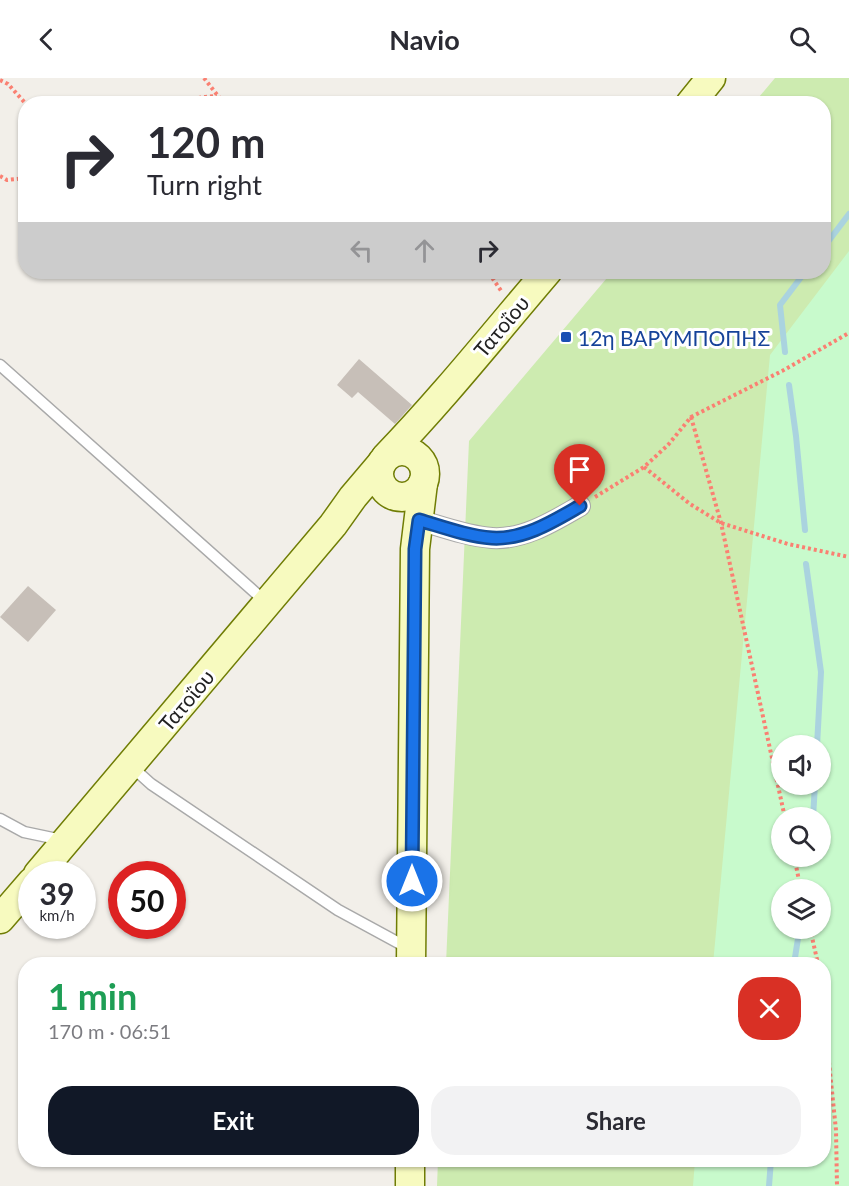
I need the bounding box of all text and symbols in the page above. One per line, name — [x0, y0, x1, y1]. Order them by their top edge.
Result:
icon: back — [30, 23, 63, 56]
text: Navio — [389, 23, 460, 56]
icon: search — [786, 23, 819, 56]
text: 120 m — [147, 117, 265, 167]
icon: right — [48, 120, 126, 198]
text: Turn right — [147, 168, 262, 201]
icon: left — [345, 234, 378, 267]
icon: ahead — [408, 234, 441, 267]
icon: right — [471, 234, 504, 267]
street label: Τατοΐου — [468, 290, 534, 362]
place label: 12η ΒΑΡΥΜΠΟΠΗΣ — [578, 325, 770, 350]
marker: 12η ΒΑΡΥΜΠΟΠΗΣ — [559, 330, 573, 344]
pin — [554, 444, 605, 506]
icon: arrive — [563, 453, 596, 486]
street label: Τατοΐου — [153, 664, 219, 736]
map controls — [771, 735, 831, 939]
button: sound — [771, 735, 831, 795]
button: search — [771, 807, 831, 867]
position arrow — [380, 849, 444, 913]
speed limit sign: 50 — [108, 861, 186, 939]
text: 39 — [40, 875, 74, 911]
button: layers — [771, 879, 831, 939]
text: km/h — [39, 906, 75, 924]
text: 1 min — [48, 974, 137, 1018]
button: close — [738, 977, 801, 1040]
text: 170 m · 06:51 — [48, 1019, 171, 1043]
button: Exit — [48, 1086, 419, 1155]
button: Share — [431, 1086, 801, 1155]

